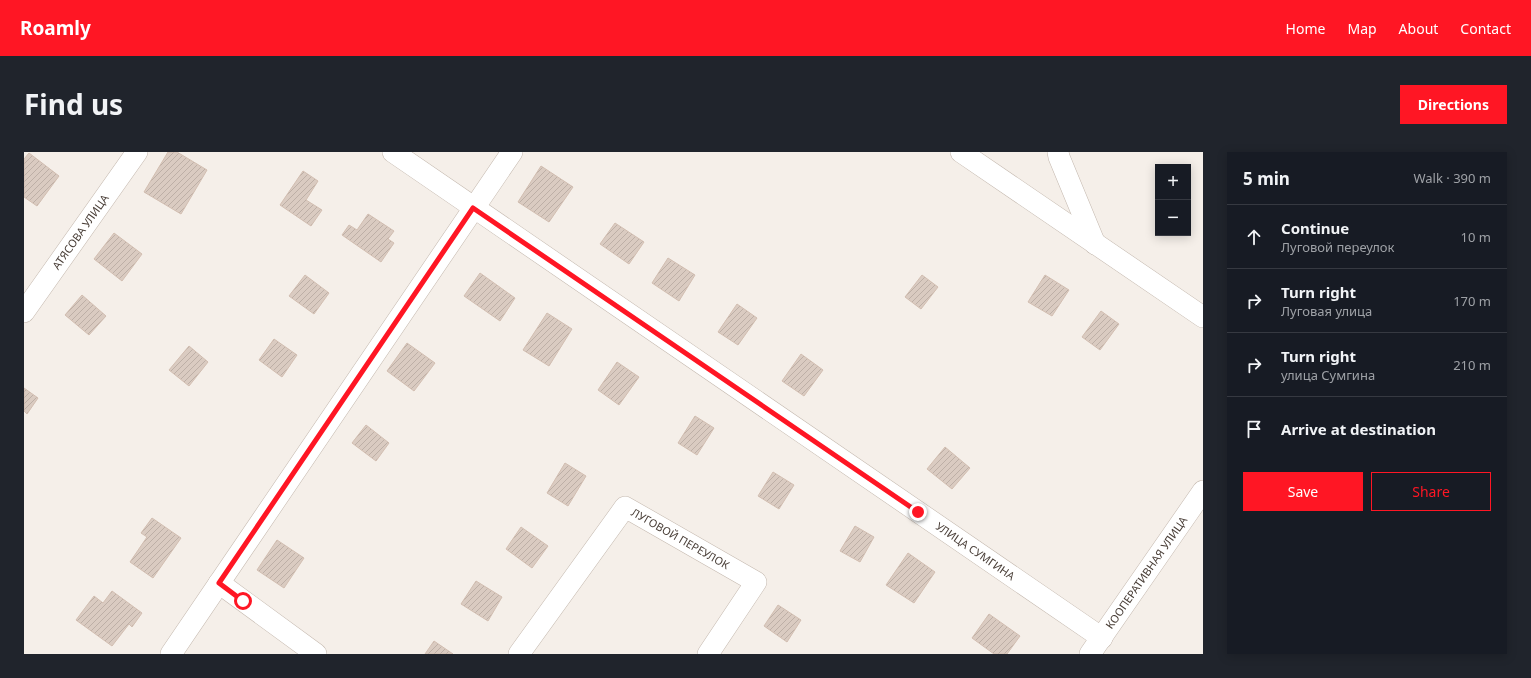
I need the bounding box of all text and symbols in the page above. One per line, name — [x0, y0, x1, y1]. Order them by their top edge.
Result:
text: Roamly — [20, 15, 91, 41]
text: Home — [1286, 19, 1325, 38]
text: Map — [1347, 19, 1377, 38]
text: About — [1399, 19, 1438, 38]
text: Contact — [1460, 19, 1511, 38]
text: Find us — [24, 85, 123, 123]
button: Directions — [1400, 85, 1507, 124]
map controls — [1155, 164, 1191, 236]
button: + — [1155, 164, 1191, 200]
text: 5 min — [1243, 167, 1290, 190]
text: Walk · 390 m — [1413, 169, 1491, 187]
street label: АТЯСОВА УЛИЦА — [48, 190, 112, 272]
button: − — [1155, 200, 1191, 236]
text: Continue — [1281, 218, 1349, 238]
icon: ahead — [1243, 226, 1265, 248]
text: 10 m — [1461, 228, 1491, 246]
text: Луговой переулок — [1281, 238, 1394, 256]
text: Turn right — [1281, 282, 1356, 302]
icon: right — [1243, 290, 1265, 312]
text: 170 m — [1453, 292, 1491, 310]
text: Луговая улица — [1281, 302, 1372, 320]
text: Turn right — [1281, 346, 1356, 366]
icon: right — [1243, 354, 1265, 376]
text: 210 m — [1453, 356, 1491, 374]
text: улица Сумгина — [1281, 366, 1375, 384]
icon: arrive — [1243, 418, 1265, 440]
text: Arrive at destination — [1281, 419, 1436, 439]
button: Save — [1243, 472, 1363, 511]
button: Share — [1371, 472, 1491, 511]
route end — [909, 503, 927, 521]
street label: ЛУГОВОЙ ПЕРЕУЛОК — [629, 504, 732, 572]
street label: КООПЕРАТИВНАЯ УЛИЦА — [1102, 512, 1191, 632]
street label: УЛИЦА СУМГИНА — [933, 518, 1019, 584]
route start — [234, 592, 252, 610]

